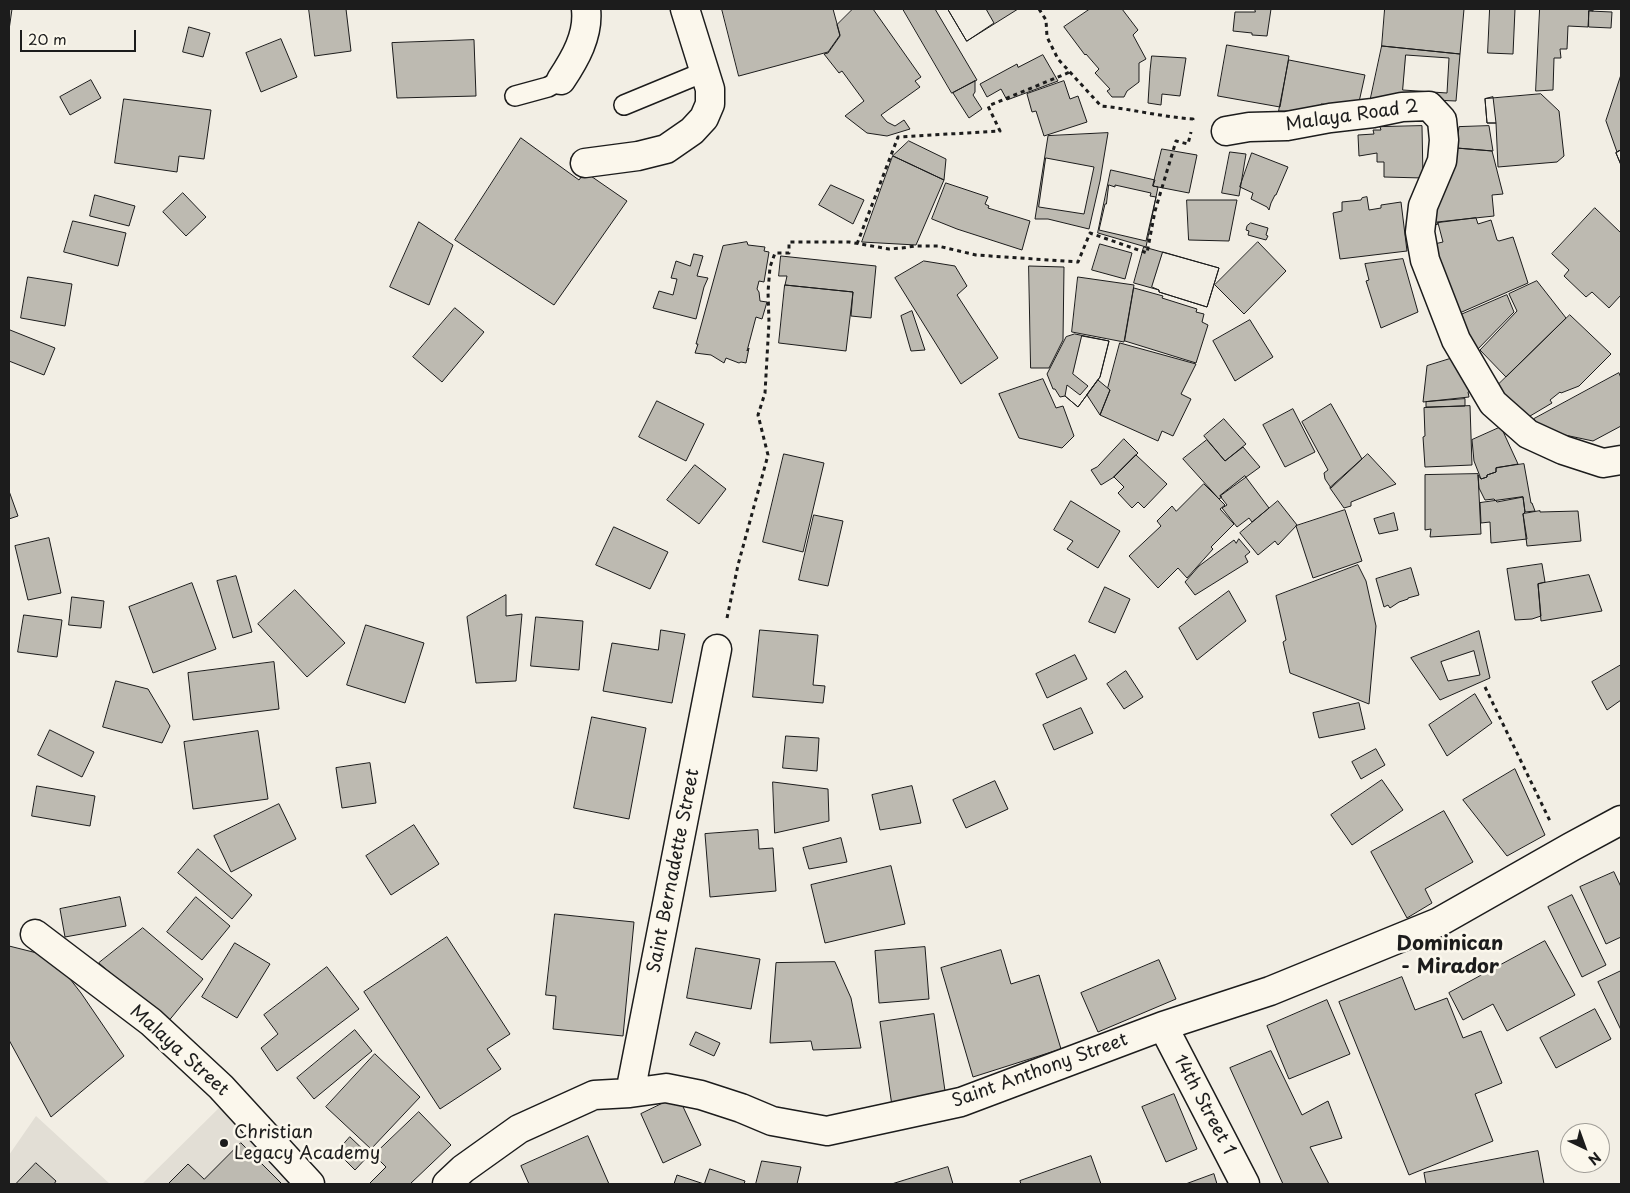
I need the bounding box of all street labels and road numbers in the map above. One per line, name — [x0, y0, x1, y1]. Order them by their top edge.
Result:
street label: Malaya Road 2 — [1284, 96, 1420, 136]
street label: Saint Bernadette Street — [644, 767, 704, 975]
street label: Malaya Street — [125, 1001, 233, 1101]
street label: Saint Anthony Street — [949, 1029, 1131, 1113]
street label: 14th Street 1 — [1168, 1051, 1240, 1159]

